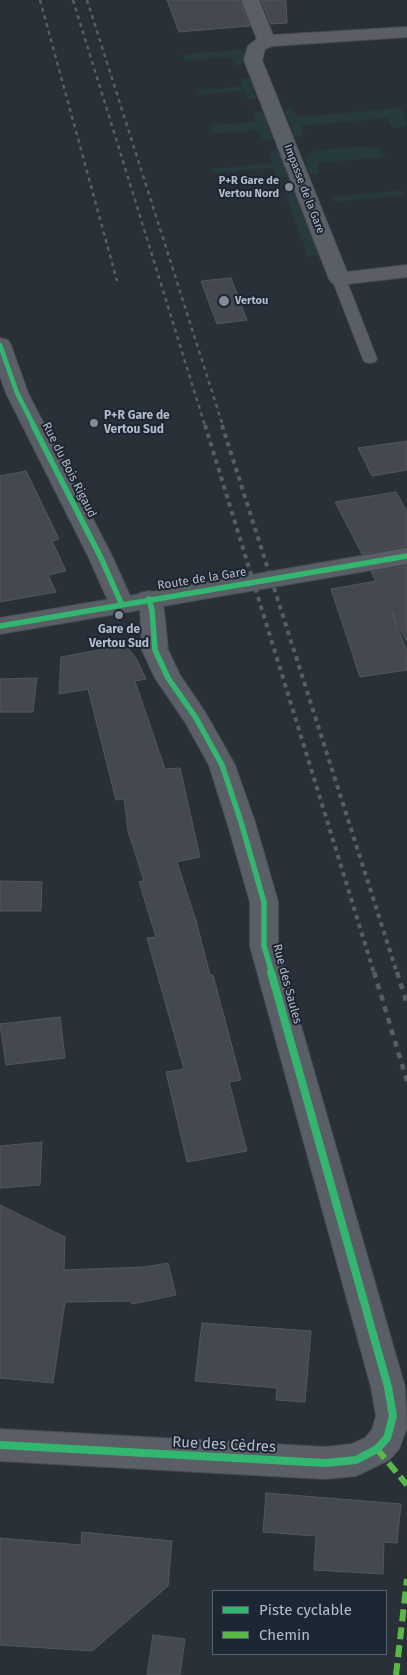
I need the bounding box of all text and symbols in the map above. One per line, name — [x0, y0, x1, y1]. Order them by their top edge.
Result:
street label: Impasse de la Gare — [281, 143, 327, 235]
place label: P+R Gare de Vertou Nord — [219, 174, 279, 200]
marker: P+R Gare de Vertou Nord — [283, 181, 295, 193]
marker: Vertou — [217, 294, 231, 308]
place label: Vertou — [235, 294, 268, 308]
place label: P+R Gare de Vertou Sud — [104, 409, 170, 437]
marker: P+R Gare de Vertou Sud — [88, 417, 100, 429]
street label: Rue du Bois Rigaud — [39, 420, 99, 520]
street label: Route de la Gare — [156, 565, 248, 593]
marker: Gare de Vertou Sud — [113, 609, 125, 621]
place label: Gare de Vertou Sud — [89, 623, 149, 651]
street label: Rue des Saules — [269, 942, 305, 1026]
street label: Rue des Cèdres — [172, 1433, 276, 1457]
legend — [212, 1590, 387, 1655]
text: Piste cyclable — [259, 1601, 352, 1619]
text: Chemin — [259, 1626, 310, 1644]

